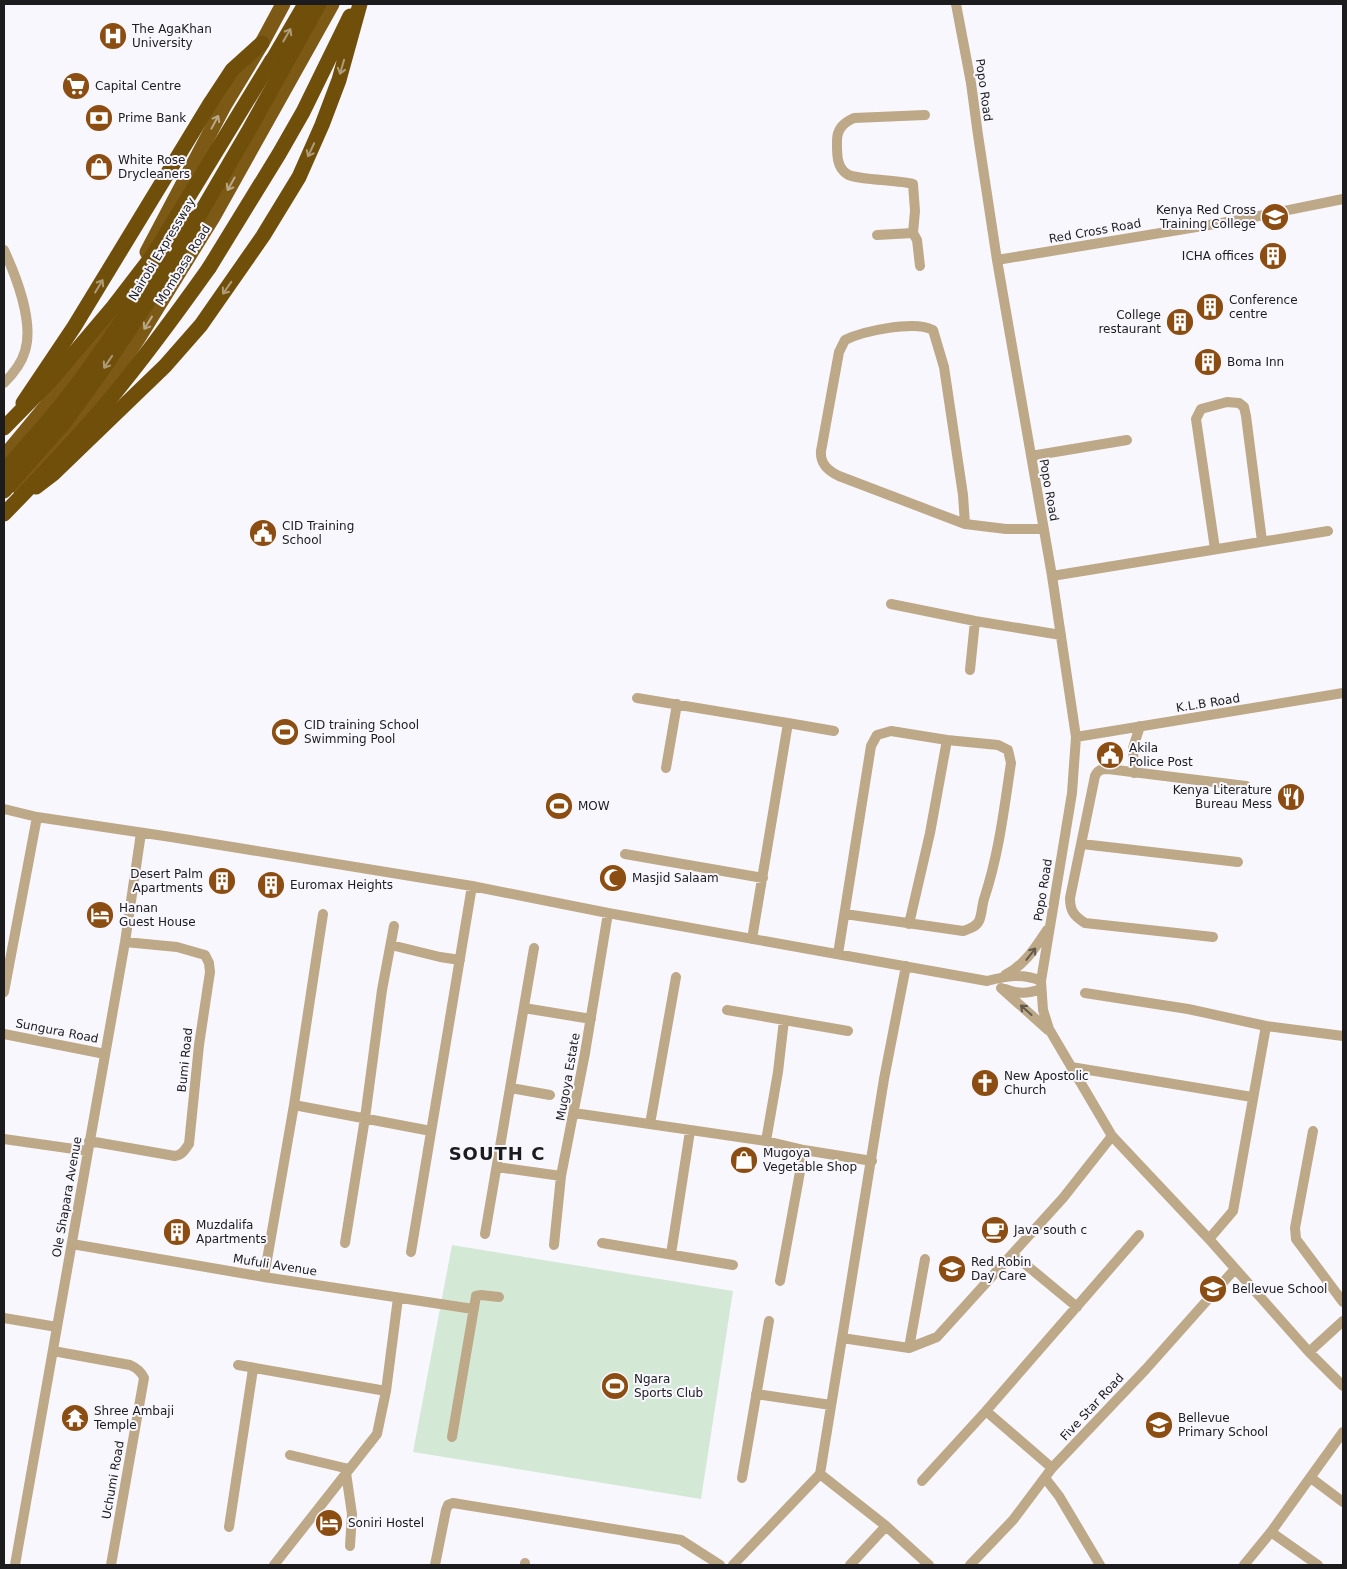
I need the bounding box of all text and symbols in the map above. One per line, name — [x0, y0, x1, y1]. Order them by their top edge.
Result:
hospital icon: The AgaKhan University — [98, 21, 128, 51]
place label: The AgaKhan University — [131, 22, 212, 50]
one-way arrow — [282, 27, 292, 42]
street label: Popo Road — [973, 58, 995, 122]
one-way arrow — [337, 59, 347, 75]
supermarket icon: Capital Centre — [61, 71, 91, 101]
place label: Capital Centre — [95, 79, 181, 93]
bank icon: Prime Bank — [84, 103, 114, 133]
place label: Prime Bank — [118, 111, 186, 125]
one-way arrow — [211, 115, 221, 129]
one-way arrow — [306, 142, 315, 157]
shop icon: White Rose Drycleaners — [84, 152, 114, 182]
place label: White Rose Drycleaners — [118, 153, 190, 181]
one-way arrow — [226, 176, 236, 191]
street label: Nairobi Expressway — [126, 195, 198, 303]
school or university icon: Kenya Red Cross Training College — [1260, 202, 1290, 232]
place label: Kenya Red Cross Training College — [1156, 203, 1256, 231]
street label: Red Cross Road — [1048, 216, 1142, 246]
street label: Mombasa Road — [153, 222, 213, 308]
building icon: ICHA offices — [1258, 241, 1288, 271]
place label: ICHA offices — [1182, 249, 1254, 263]
one-way arrow — [94, 279, 104, 293]
one-way arrow — [222, 281, 232, 295]
building icon: Conference centre — [1195, 292, 1225, 322]
place label: Conference centre — [1229, 293, 1298, 321]
building icon: College restaurant — [1165, 307, 1195, 337]
place label: College restaurant — [1098, 308, 1161, 336]
one-way arrow — [142, 316, 152, 330]
building icon: Boma Inn — [1193, 347, 1223, 377]
one-way arrow — [102, 355, 112, 369]
place label: Boma Inn — [1227, 355, 1284, 369]
street label: Popo Road — [1037, 458, 1061, 522]
public building icon: CID Training School — [248, 518, 278, 548]
place label: CID Training School — [282, 519, 354, 547]
street label: K.L.B Road — [1175, 691, 1241, 715]
sports icon: CID training School Swimming Pool — [270, 717, 300, 747]
place label: CID training School Swimming Pool — [304, 718, 419, 746]
public building icon: Akila Police Post — [1095, 740, 1125, 770]
place label: Akila Police Post — [1129, 741, 1193, 769]
restaurant icon: Kenya Literature Bureau Mess — [1276, 782, 1306, 812]
place label: Kenya Literature Bureau Mess — [1173, 783, 1272, 811]
sports icon: MOW — [544, 791, 574, 821]
place label: MOW — [578, 799, 610, 813]
street label: Popo Road — [1031, 858, 1055, 922]
mosque icon: Masjid Salaam — [598, 863, 628, 893]
building icon: Desert Palm Apartments — [207, 866, 237, 896]
place label: Desert Palm Apartments — [130, 867, 203, 895]
building icon: Euromax Heights — [256, 870, 286, 900]
place label: Masjid Salaam — [632, 871, 719, 885]
place label: Euromax Heights — [290, 878, 393, 892]
hotel icon: Hanan Guest House — [85, 900, 115, 930]
place label: Hanan Guest House — [119, 901, 196, 929]
one-way arrow — [1025, 948, 1036, 961]
one-way arrow — [1019, 1004, 1032, 1016]
street label: Sungura Road — [14, 1016, 100, 1046]
street label: Bumi Road — [175, 1027, 195, 1093]
street label: Mugoya Estate — [553, 1032, 583, 1122]
church icon: New Apostolic Church — [970, 1068, 1000, 1098]
place label: New Apostolic Church — [1004, 1069, 1089, 1097]
street label: Ole Shapara Avenue — [49, 1136, 85, 1258]
district label: SOUTH C — [449, 1143, 545, 1164]
shop icon: Mugoya Vegetable Shop — [729, 1145, 759, 1175]
place label: Mugoya Vegetable Shop — [763, 1146, 857, 1174]
cafe icon: Java south c — [980, 1215, 1010, 1245]
building icon: Muzdalifa Apartments — [162, 1217, 192, 1247]
place label: Muzdalifa Apartments — [196, 1218, 266, 1246]
place label: Java south c — [1013, 1223, 1087, 1237]
street label: Mufuli Avenue — [232, 1251, 318, 1279]
school or university icon: Red Robin Day Care — [937, 1254, 967, 1284]
place label: Red Robin Day Care — [971, 1255, 1031, 1283]
school or university icon: Bellevue School — [1198, 1274, 1228, 1304]
place label: Bellevue School — [1232, 1282, 1327, 1296]
sports icon: Ngara Sports Club — [600, 1371, 630, 1401]
street label: Five Star Road — [1057, 1371, 1127, 1443]
place label: Ngara Sports Club — [634, 1372, 703, 1400]
temple icon: Shree Ambaji Temple — [60, 1403, 90, 1433]
place label: Shree Ambaji Temple — [93, 1404, 174, 1432]
school or university icon: Bellevue Primary School — [1144, 1410, 1174, 1440]
place label: Bellevue Primary School — [1178, 1411, 1268, 1439]
street label: Uchumi Road — [99, 1440, 127, 1520]
hotel icon: Soniri Hostel — [314, 1508, 344, 1538]
place label: Soniri Hostel — [348, 1516, 424, 1530]

